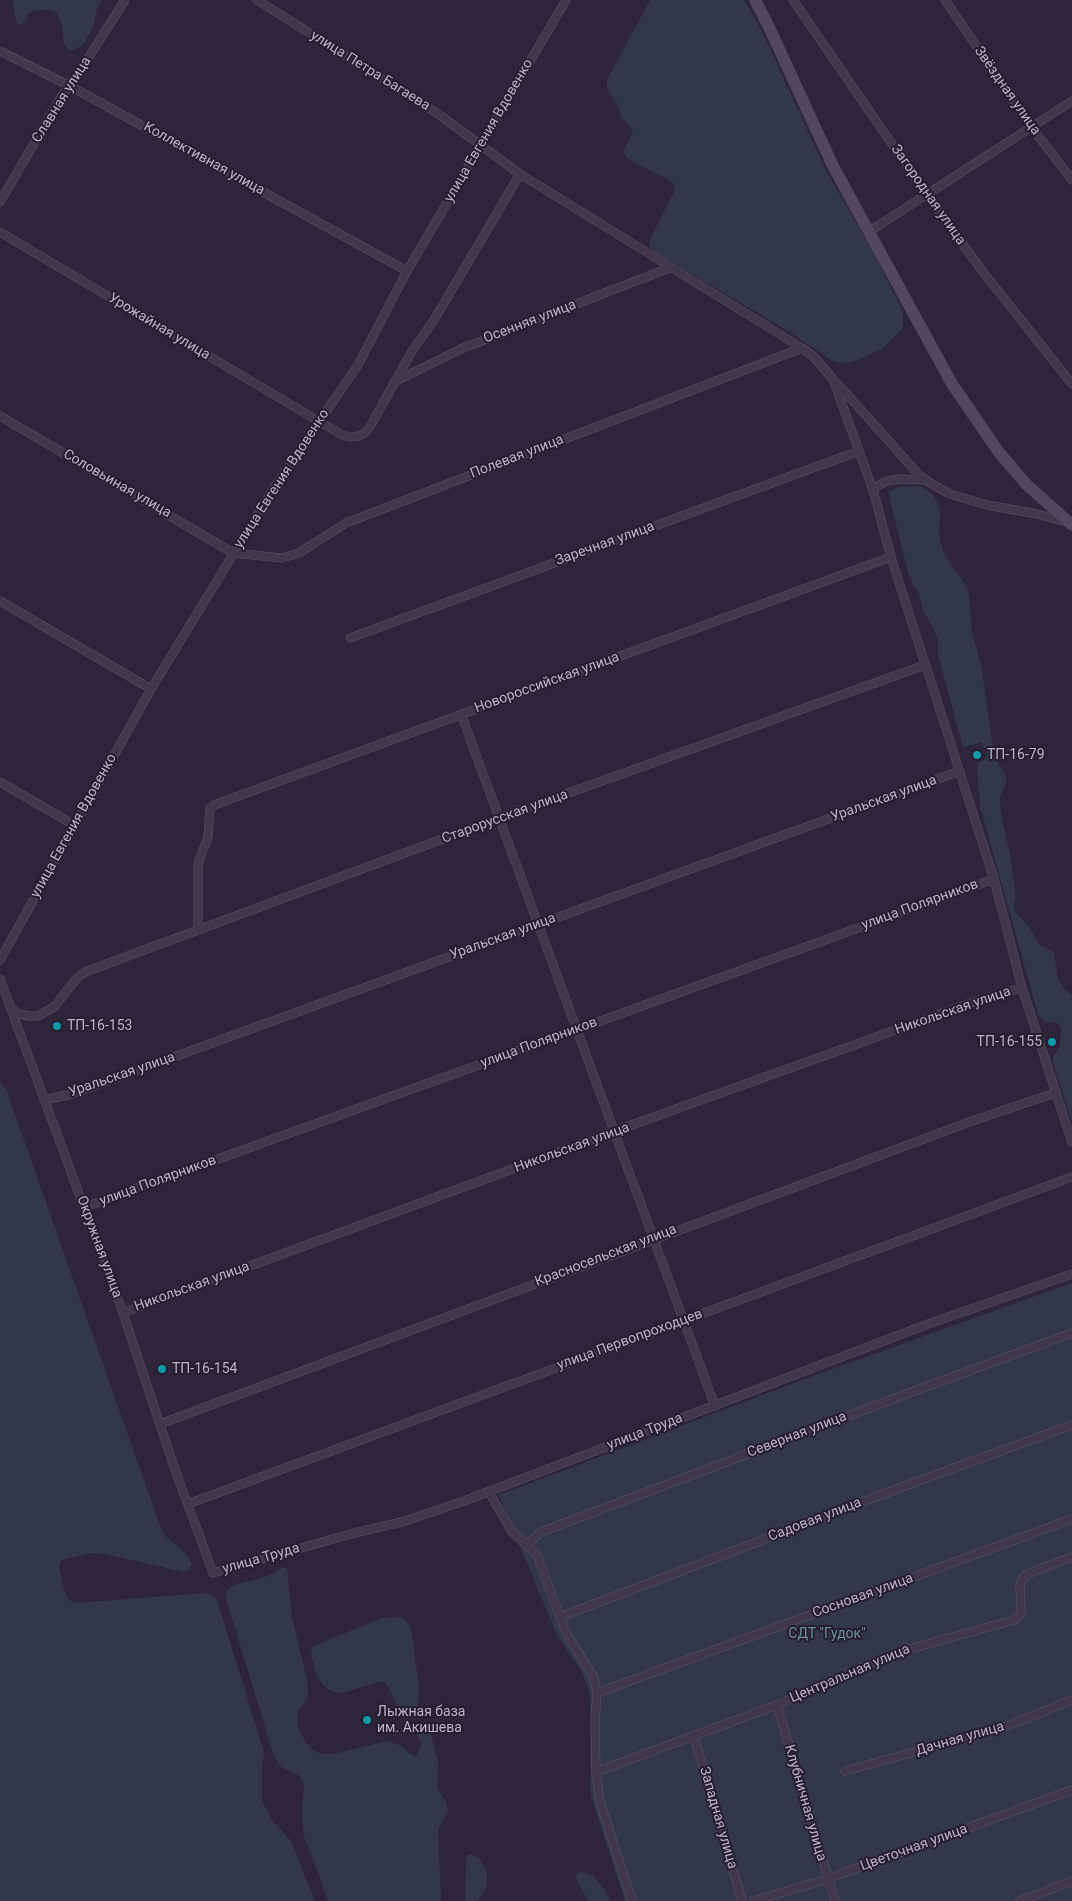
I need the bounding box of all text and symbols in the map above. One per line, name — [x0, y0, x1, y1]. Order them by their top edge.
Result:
street label: улица Петра Багаева — [307, 27, 433, 115]
street label: Звёздная улица — [970, 43, 1044, 139]
street label: Славная улица — [29, 54, 95, 146]
street label: улица Евгения Вдовенко — [441, 56, 537, 206]
street label: Коллективная улица — [140, 119, 268, 199]
street label: Загородная улица — [887, 142, 969, 248]
street label: Урожайная улица — [105, 290, 213, 364]
street label: Осенняя улица — [481, 297, 579, 347]
street label: улица Евгения Вдовенко — [231, 406, 333, 552]
street label: Полевая улица — [468, 431, 566, 483]
street label: Соловьиная улица — [60, 446, 174, 522]
street label: Заречная улица — [553, 518, 657, 570]
street label: Новороссийская улица — [472, 649, 622, 717]
place label: ТП-16-79 — [987, 747, 1045, 763]
marker: ТП-16-79 — [971, 749, 983, 761]
street label: улица Евгения Вдовенко — [27, 751, 121, 901]
street label: Уральская улица — [829, 772, 939, 826]
street label: Старорусская улица — [440, 786, 570, 848]
street label: улица Полярников — [859, 876, 981, 934]
street label: Уральская улица — [448, 910, 558, 964]
street label: Никольская улица — [893, 983, 1013, 1039]
street label: улица Полярников — [478, 1014, 600, 1072]
place label: ТП-16-153 — [67, 1018, 132, 1034]
marker: ТП-16-153 — [51, 1020, 63, 1032]
place label: ТП-16-155 — [977, 1034, 1042, 1050]
marker: ТП-16-155 — [1046, 1036, 1058, 1048]
street label: Уральская улица — [67, 1049, 177, 1101]
street label: Никольская улица — [512, 1119, 632, 1177]
street label: улица Полярников — [97, 1152, 219, 1210]
street label: Окружная улица — [73, 1194, 125, 1300]
street label: Красносельская улица — [533, 1221, 679, 1291]
street label: Никольская улица — [132, 1258, 252, 1316]
street label: улица Первопроходцев — [555, 1306, 705, 1374]
place label: ТП-16-154 — [172, 1361, 237, 1377]
marker: ТП-16-154 — [156, 1363, 168, 1375]
street label: Северная улица — [745, 1408, 849, 1462]
street label: улица Труда — [605, 1410, 685, 1454]
street label: Садовая улица — [766, 1495, 864, 1545]
street label: улица Труда — [220, 1540, 302, 1578]
street label: Сосновая улица — [810, 1570, 916, 1622]
park label: СДТ "Гудок" — [788, 1626, 866, 1642]
street label: Центральная улица — [787, 1641, 913, 1707]
place label: Лыжная база им. Акишева — [377, 1704, 465, 1736]
marker: Лыжная база им. Акишева — [361, 1714, 373, 1726]
street label: Дачная улица — [914, 1718, 1006, 1760]
street label: Клубничная улица — [780, 1743, 830, 1863]
street label: Западная улица — [695, 1765, 741, 1871]
street label: Цветочная улица — [858, 1821, 970, 1875]

